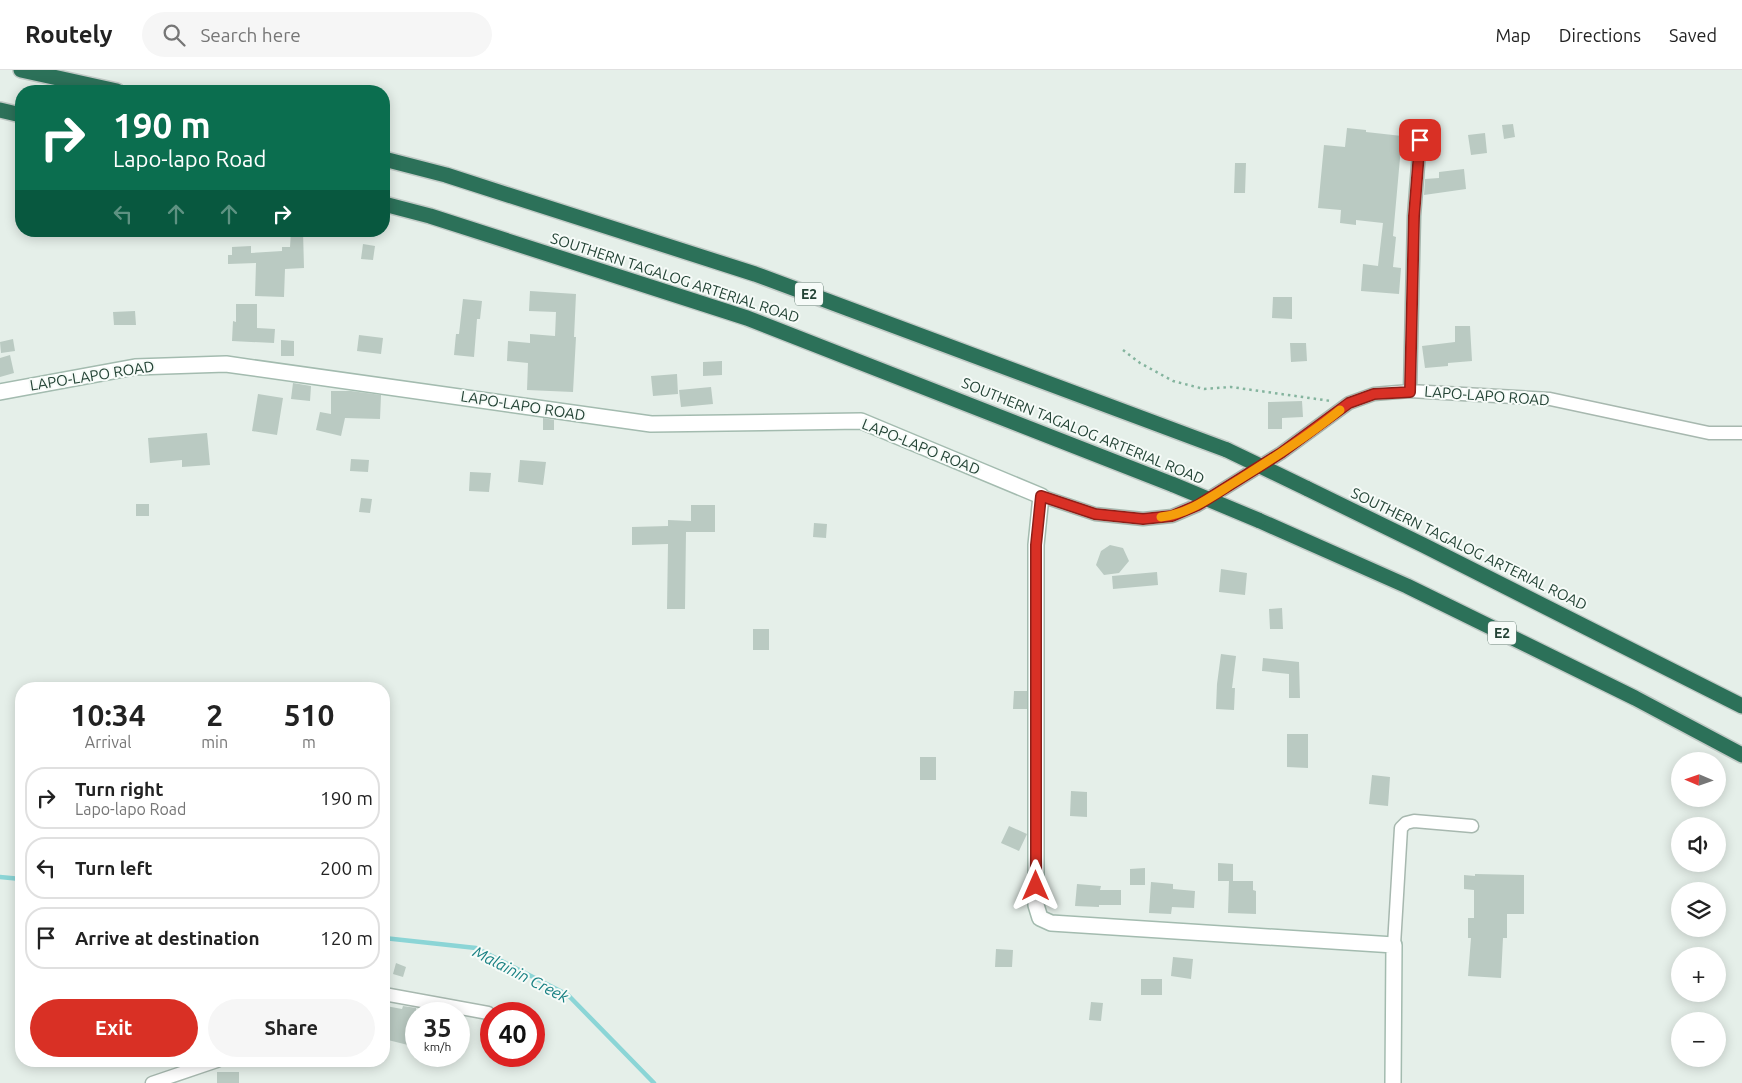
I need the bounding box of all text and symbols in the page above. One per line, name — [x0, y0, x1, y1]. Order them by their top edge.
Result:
search box — [142, 12, 492, 57]
text: Routely — [25, 21, 112, 48]
icon: search — [160, 21, 188, 49]
text: Search here — [200, 24, 301, 46]
text: Map — [1495, 25, 1531, 45]
text: Directions — [1559, 25, 1641, 45]
text: Saved — [1669, 25, 1717, 45]
icon: right — [30, 105, 95, 170]
text: 190 m — [113, 105, 211, 145]
pin — [1399, 119, 1441, 161]
icon: arrive — [1406, 126, 1434, 154]
text: Lapo-lapo Road — [113, 146, 266, 171]
icon: left — [109, 200, 137, 228]
icon: ahead — [162, 200, 190, 228]
icon: ahead — [215, 200, 243, 228]
icon: right — [268, 200, 296, 228]
street label: SOUTHERN TAGALOG ARTERIAL ROAD — [549, 229, 802, 326]
road number: E2 — [795, 282, 823, 305]
street label: LAPO-LAPO ROAD — [28, 357, 155, 394]
street label: SOUTHERN TAGALOG ARTERIAL ROAD — [959, 374, 1207, 487]
street label: LAPO-LAPO ROAD — [1424, 383, 1550, 408]
street label: LAPO-LAPO ROAD — [460, 387, 587, 424]
street label: LAPO-LAPO ROAD — [860, 415, 983, 478]
street label: SOUTHERN TAGALOG ARTERIAL ROAD — [1348, 484, 1590, 613]
road number: E2 — [1488, 622, 1516, 644]
text: 10:34 — [71, 698, 146, 732]
text: 2 — [206, 698, 223, 732]
text: 510 — [284, 698, 334, 732]
text: Arrival — [85, 733, 131, 751]
text: min — [201, 733, 228, 751]
text: m — [302, 733, 316, 751]
north arrow — [1671, 752, 1726, 808]
map controls — [1671, 752, 1726, 1067]
text: Turn right — [75, 778, 163, 800]
icon: right — [32, 784, 60, 812]
text: 190 m — [320, 787, 373, 809]
text: Lapo-lapo Road — [75, 800, 186, 818]
button: sound — [1671, 817, 1726, 872]
icon: left — [32, 854, 60, 882]
text: Turn left — [75, 857, 153, 879]
text: 200 m — [320, 857, 373, 879]
position arrow — [1009, 859, 1061, 911]
button: layers — [1671, 882, 1726, 937]
icon: arrive — [32, 924, 60, 952]
text: Arrive at destination — [75, 927, 260, 949]
text: 120 m — [320, 927, 373, 949]
water label: Malainin Creek — [470, 942, 573, 1006]
button: + — [1671, 947, 1726, 1002]
button: Exit — [30, 999, 198, 1057]
button: Share — [208, 999, 375, 1057]
speed limit sign: 40 — [480, 1002, 545, 1067]
button: − — [1671, 1012, 1726, 1067]
text: 35 — [423, 1014, 452, 1042]
text: km/h — [424, 1040, 451, 1053]

